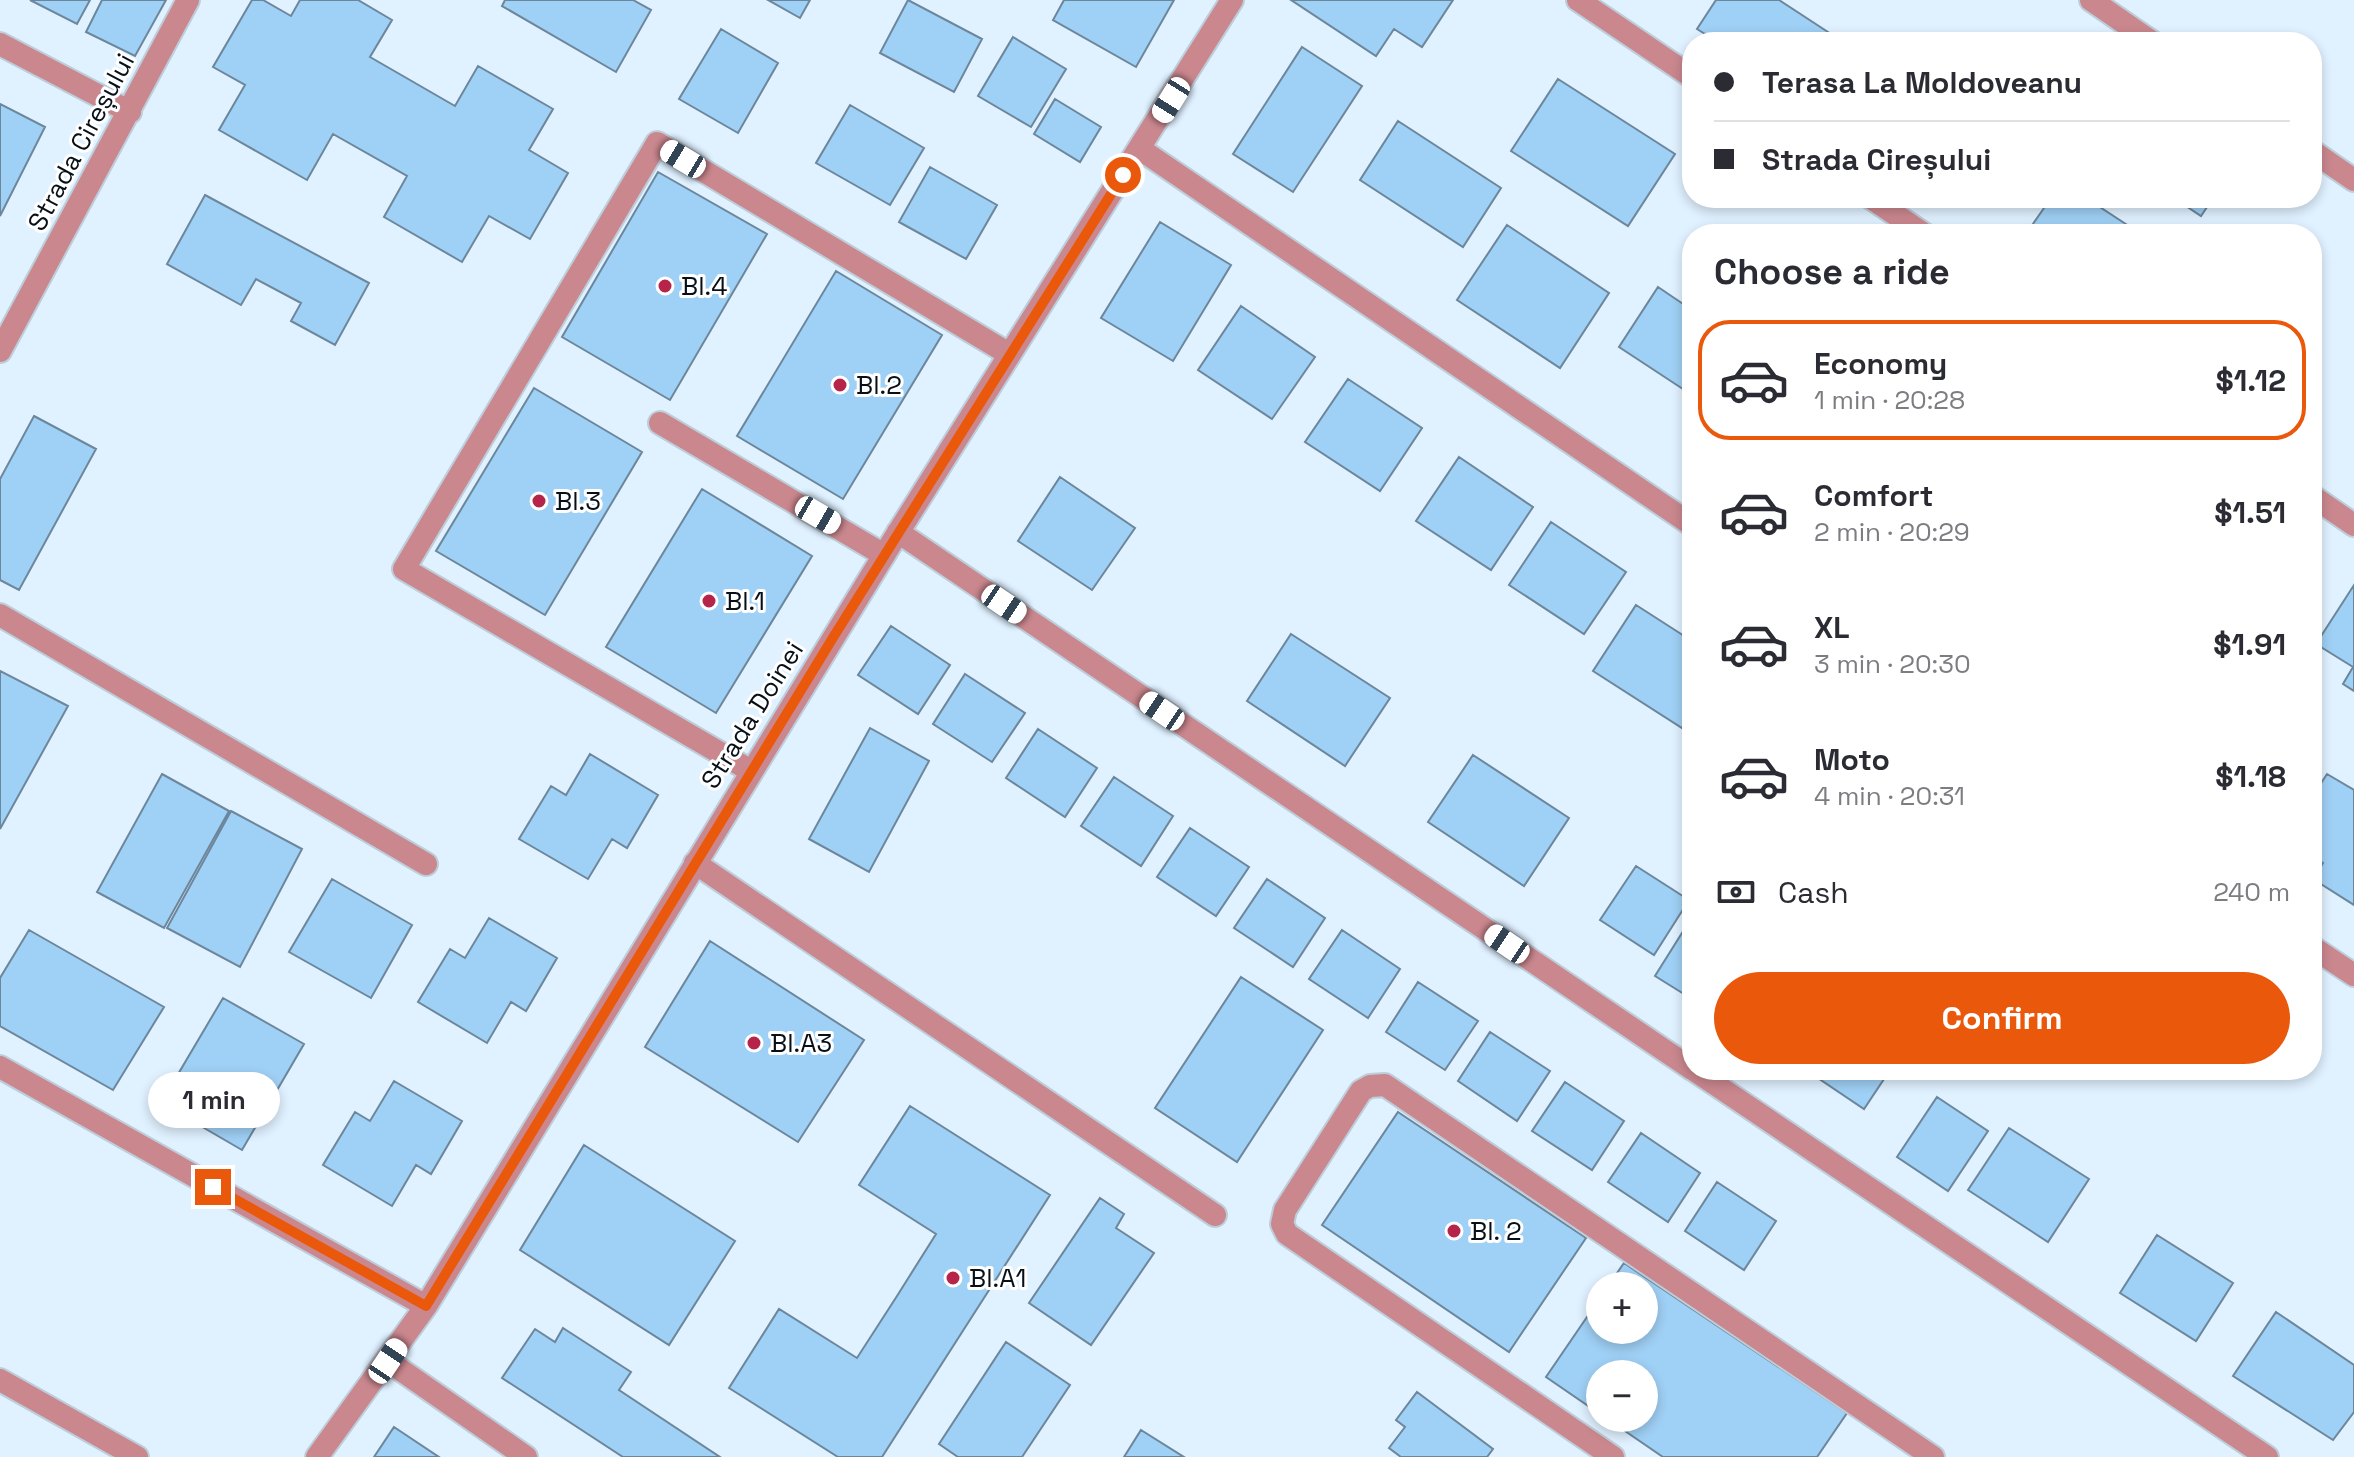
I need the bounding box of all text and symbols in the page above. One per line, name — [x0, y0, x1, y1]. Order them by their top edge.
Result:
street label: Strada Cireșului — [20, 47, 142, 237]
text: Terasa La Moldoveanu — [1762, 63, 2082, 102]
car — [1148, 73, 1194, 127]
car — [656, 136, 710, 182]
text: Strada Cireșului — [1762, 140, 1991, 179]
route start — [1105, 157, 1141, 193]
text: Choose a ride — [1714, 249, 1950, 295]
place label: Bl.4 — [681, 269, 727, 303]
marker: Bl.4 — [656, 277, 674, 295]
icon: car — [1718, 344, 1790, 416]
text: Economy — [1814, 344, 1947, 383]
text: $1.12 — [2216, 361, 2286, 400]
place label: Bl.2 — [856, 368, 902, 402]
marker: Bl.2 — [831, 376, 849, 394]
text: 1 min · 20:28 — [1814, 383, 1965, 417]
icon: car — [1718, 476, 1790, 548]
text: Comfort — [1814, 476, 1933, 515]
place label: Bl.3 — [555, 484, 601, 518]
marker: Bl.3 — [530, 492, 548, 510]
car — [791, 493, 845, 537]
text: $1.51 — [2214, 493, 2286, 532]
text: 2 min · 20:29 — [1814, 515, 1970, 549]
car — [977, 581, 1031, 627]
place label: Bl.1 — [725, 584, 765, 618]
marker: Bl.1 — [700, 592, 718, 610]
icon: car — [1718, 608, 1790, 680]
text: XL — [1814, 608, 1850, 647]
text: $1.91 — [2213, 625, 2286, 664]
street label: Strada Doinei — [693, 635, 811, 795]
text: 3 min · 20:30 — [1814, 647, 1971, 681]
car — [1135, 688, 1189, 734]
icon: car — [1718, 740, 1790, 812]
text: Moto — [1814, 740, 1890, 779]
text: $1.18 — [2215, 757, 2286, 796]
text: 4 min · 20:31 — [1814, 779, 1965, 813]
icon: cash — [1714, 870, 1758, 914]
text: Cash — [1778, 873, 1849, 912]
text: 240 m — [2213, 875, 2290, 909]
car — [1480, 921, 1534, 967]
button: Confirm — [1714, 972, 2290, 1064]
place label: Bl.A3 — [770, 1026, 832, 1060]
marker: Bl.A3 — [745, 1034, 763, 1052]
callout: 1 min — [147, 1071, 279, 1127]
text: 1 min — [182, 1083, 246, 1117]
route end — [195, 1169, 231, 1205]
place label: Bl. 2 — [1470, 1214, 1522, 1248]
marker: Bl. 2 — [1445, 1222, 1463, 1240]
place label: Bl.A1 — [969, 1261, 1026, 1295]
marker: Bl.A1 — [944, 1269, 962, 1287]
map controls — [1586, 1272, 1658, 1432]
button: + — [1586, 1272, 1658, 1344]
car — [365, 1334, 411, 1388]
button: − — [1586, 1360, 1658, 1432]

